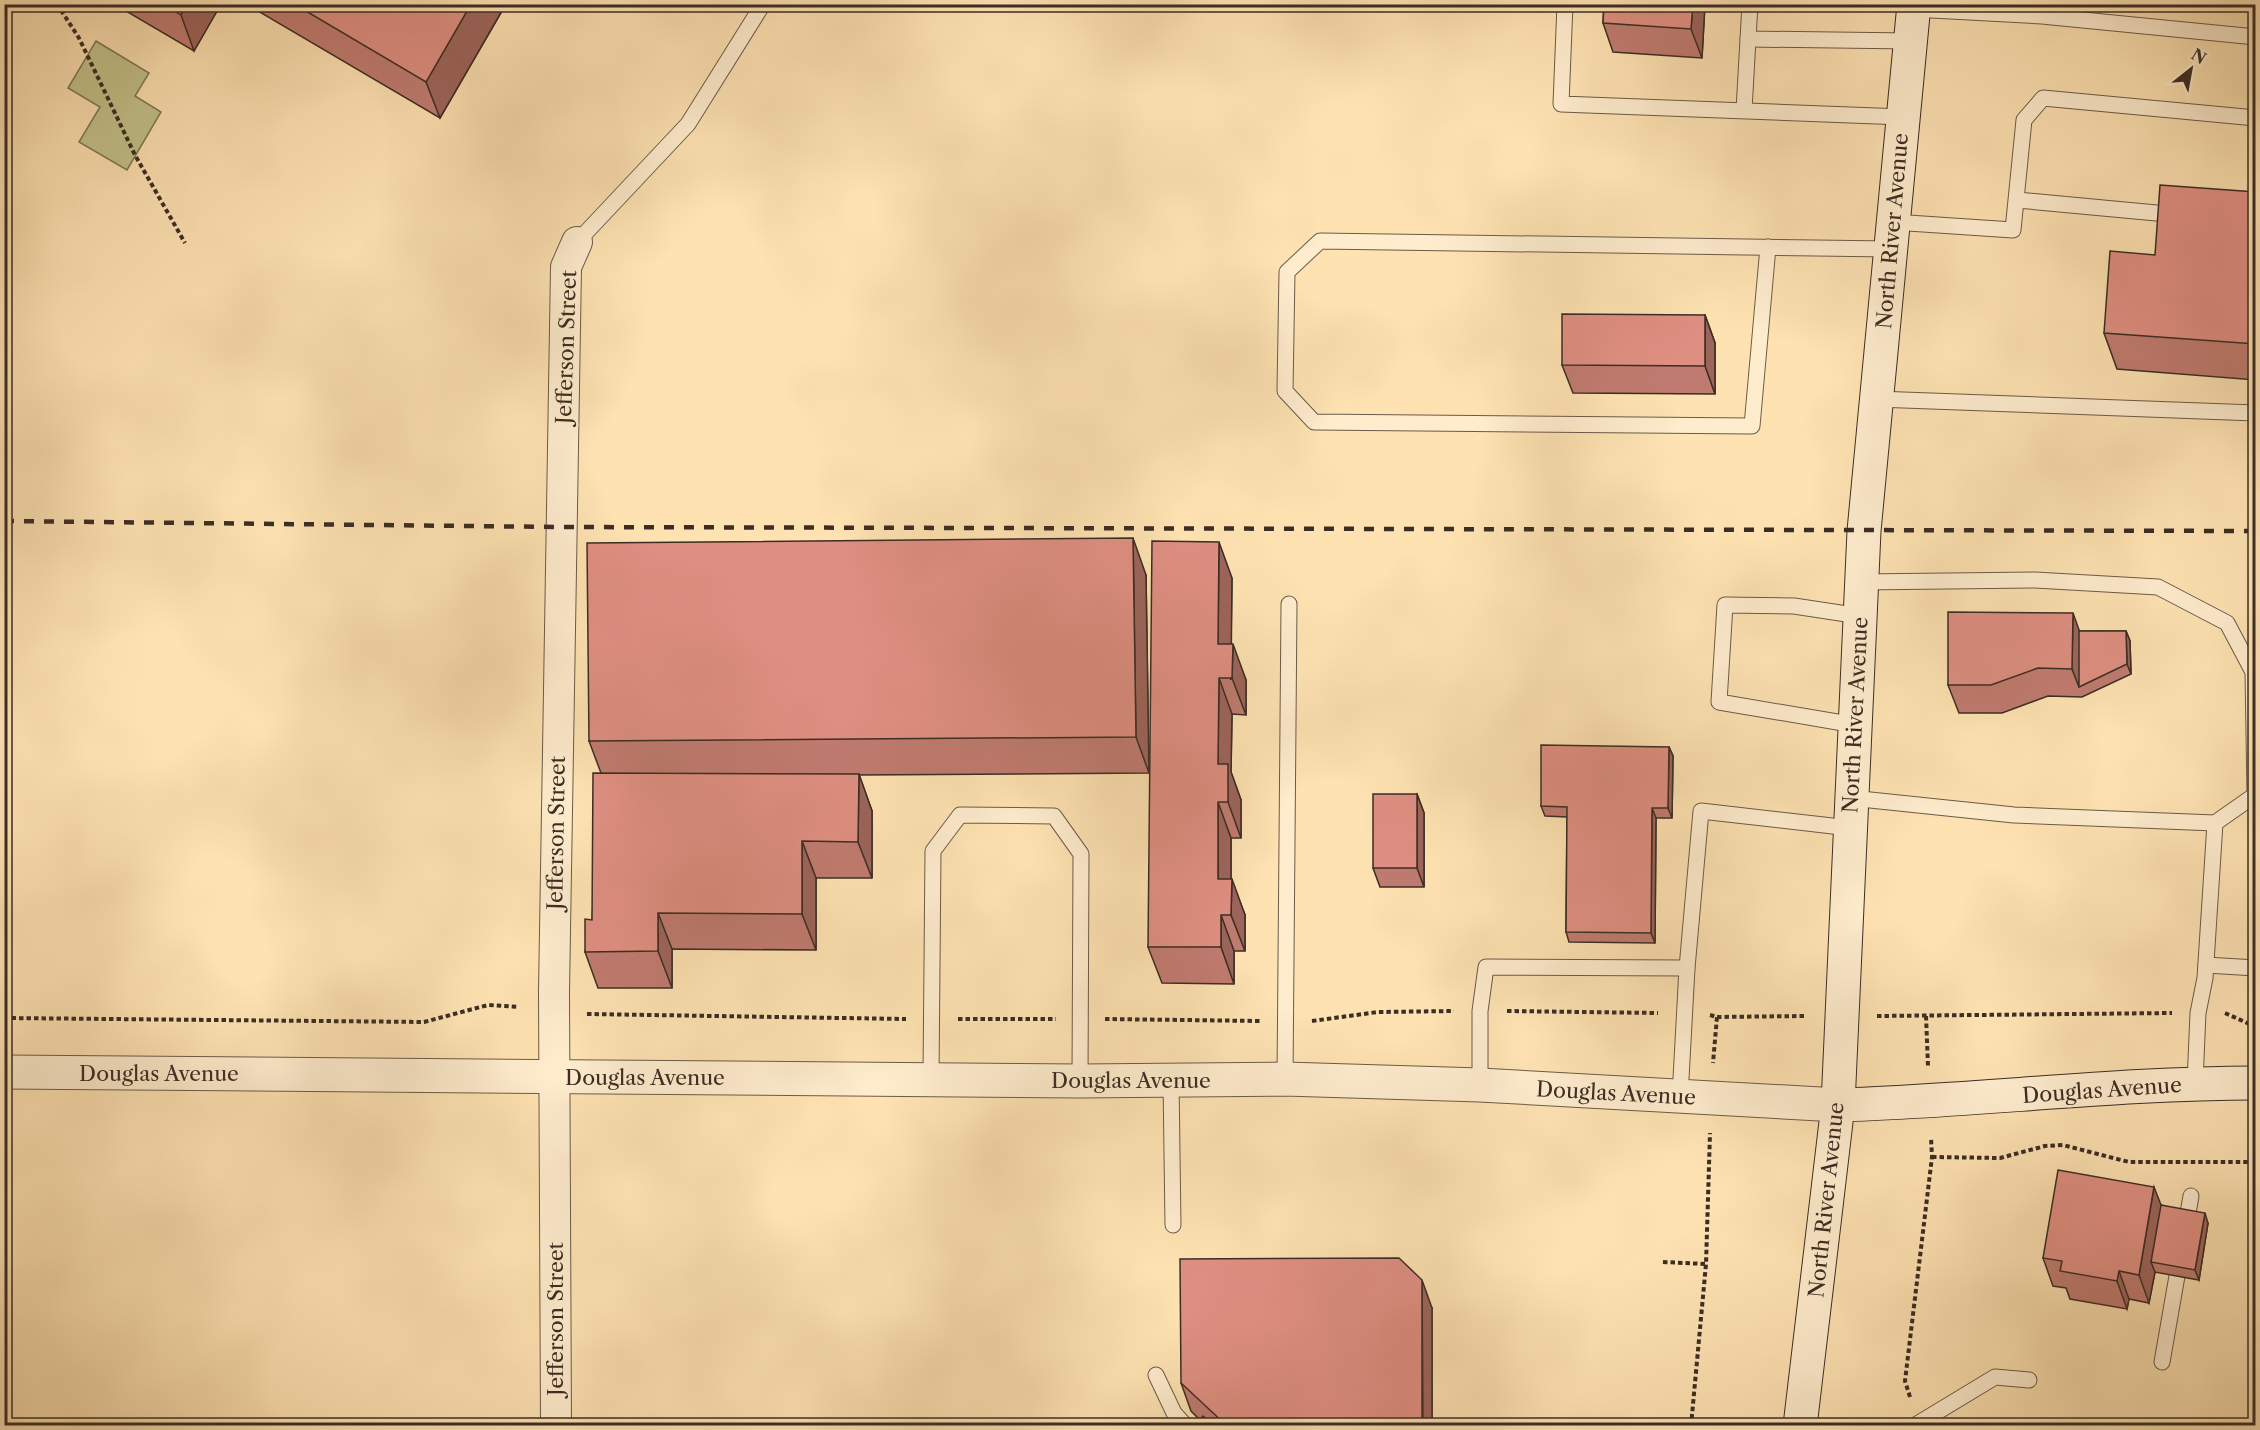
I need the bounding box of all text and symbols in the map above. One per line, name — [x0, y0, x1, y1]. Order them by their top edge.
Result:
north arrow — [2161, 39, 2221, 99]
text: N — [2188, 44, 2210, 68]
street label: North River Avenue — [1871, 132, 1913, 330]
street label: Jefferson Street — [551, 269, 581, 427]
street label: North River Avenue — [1837, 616, 1873, 814]
street label: Jefferson Street — [542, 755, 570, 913]
street label: Douglas Avenue — [79, 1061, 239, 1086]
street label: Douglas Avenue — [565, 1065, 725, 1090]
street label: Douglas Avenue — [1051, 1068, 1211, 1093]
street label: Douglas Avenue — [2021, 1072, 2183, 1108]
street label: Douglas Avenue — [1536, 1076, 1696, 1110]
street label: North River Avenue — [1803, 1101, 1849, 1299]
street label: Jefferson Street — [543, 1241, 568, 1399]

